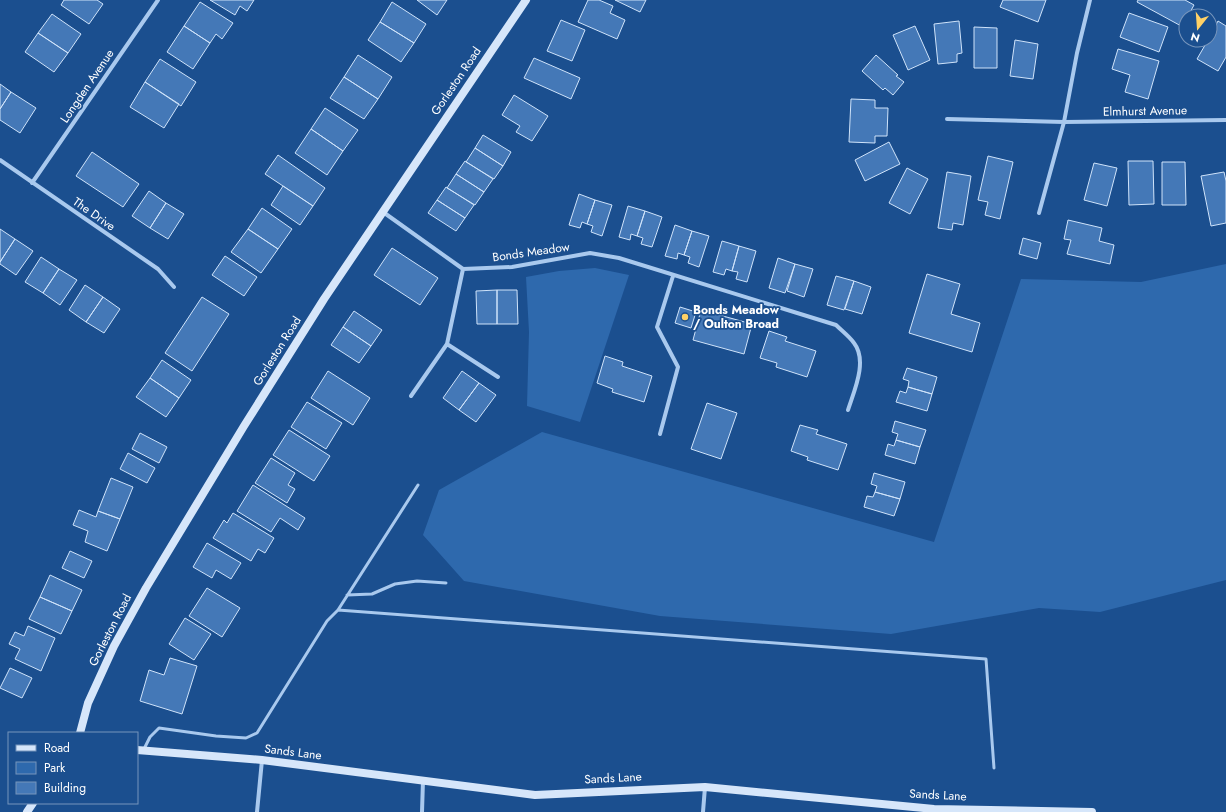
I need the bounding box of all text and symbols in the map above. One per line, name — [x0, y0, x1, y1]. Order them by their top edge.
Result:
north arrow — [1178, 8, 1218, 48]
text: N — [1189, 29, 1202, 46]
street label: Gorleston Road — [426, 43, 486, 119]
street label: Longden Avenue — [56, 46, 118, 126]
street label: Elmhurst Avenue — [1103, 101, 1187, 121]
street label: The Drive — [69, 193, 119, 235]
street label: Bonds Meadow — [491, 238, 572, 266]
place label: Bonds Meadow / Oulton Broad — [693, 301, 780, 333]
marker: Bonds Meadow / Oulton Broad — [680, 312, 690, 322]
street label: Gorleston Road — [248, 313, 306, 389]
street label: Gorleston Road — [84, 591, 136, 669]
legend — [8, 732, 138, 804]
text: Road — [44, 739, 70, 757]
street label: Sands Lane — [263, 740, 323, 764]
text: Park — [44, 759, 66, 777]
street label: Sands Lane — [584, 768, 642, 788]
text: Building — [44, 779, 86, 797]
street label: Sands Lane — [909, 785, 967, 805]

